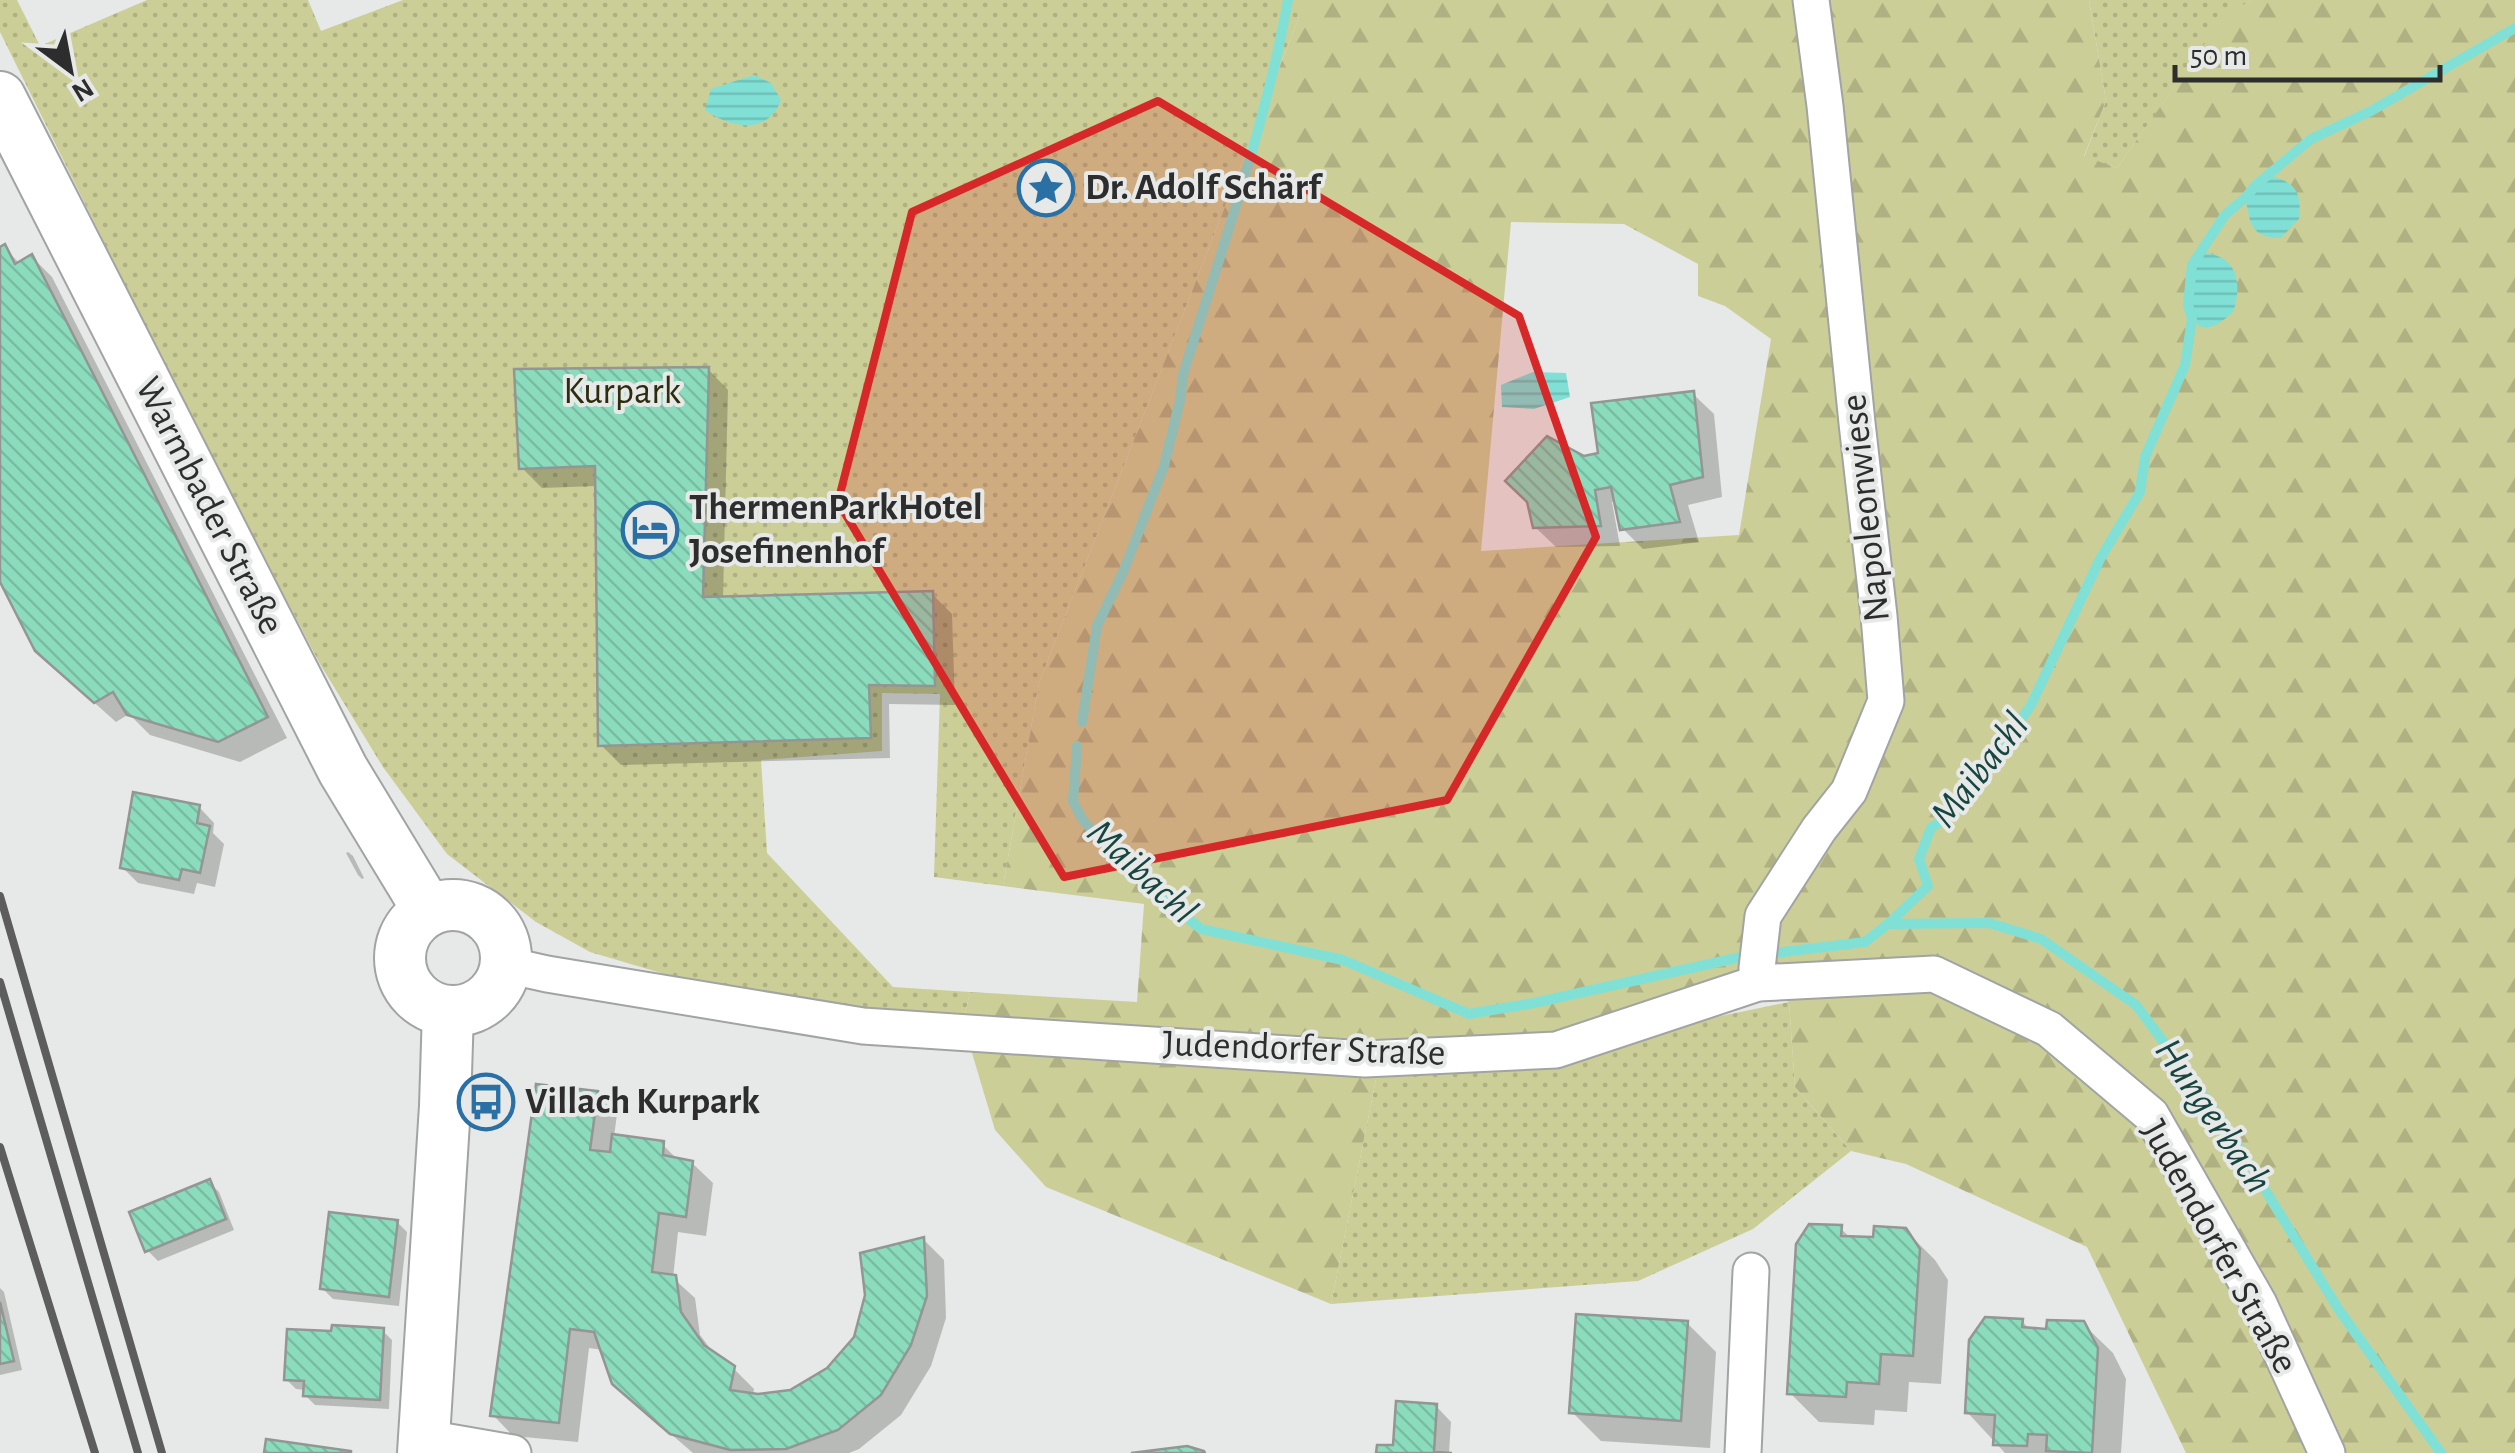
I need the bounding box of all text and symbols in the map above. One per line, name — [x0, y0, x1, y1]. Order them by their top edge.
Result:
north arrow — [20, 20, 120, 120]
scale bar — [2175, 20, 2440, 82]
text: 50 m — [2190, 41, 2247, 71]
text: N — [67, 72, 98, 107]
place icon: Dr. Adolf Schärf — [1016, 158, 1076, 218]
place label: Dr. Adolf Schärf — [1085, 169, 1323, 207]
street label: Warmbader Straße — [128, 371, 290, 641]
park label: Kurpark — [563, 373, 681, 411]
street label: Napoleonwiese — [1835, 392, 1897, 624]
place label: ThermenParkHotel Josefinenhof — [689, 489, 983, 571]
hotel icon: ThermenParkHotel Josefinenhof — [620, 500, 680, 560]
water label: Maibachl — [1923, 705, 2037, 835]
water label: Maibachl — [1080, 812, 1204, 932]
street label: Judendorfer Straße — [1162, 1025, 1446, 1073]
water label: Hungerbach — [2147, 1032, 2279, 1200]
bus stop icon: Villach Kurpark — [456, 1072, 516, 1132]
place label: Villach Kurpark — [525, 1083, 760, 1121]
street label: Judendorfer Straße — [2134, 1114, 2304, 1380]

